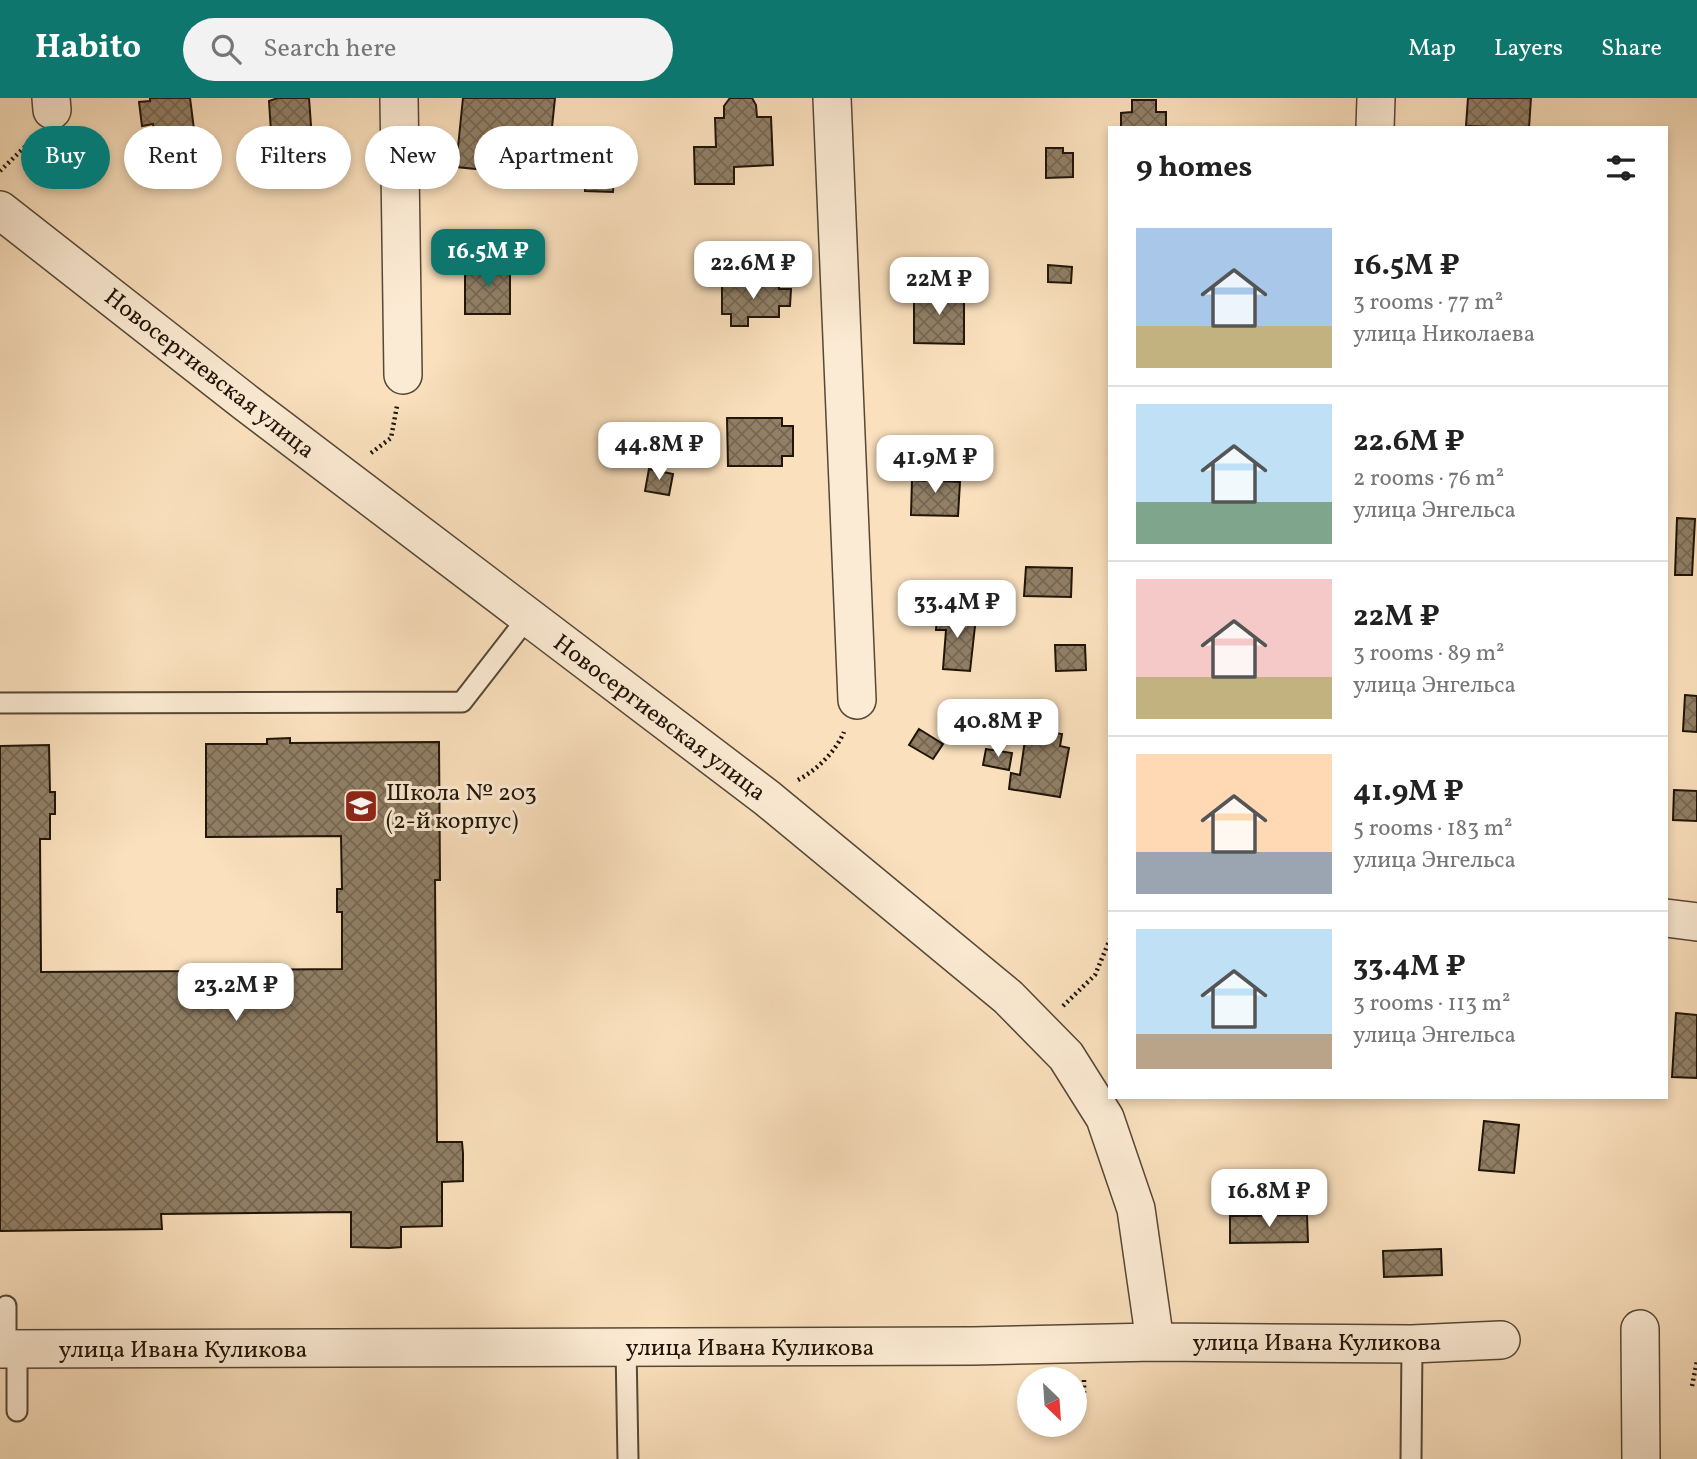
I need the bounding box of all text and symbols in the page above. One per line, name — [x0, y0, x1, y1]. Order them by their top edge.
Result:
search box — [183, 18, 673, 81]
text: Habito — [35, 26, 141, 72]
icon: search — [207, 30, 245, 68]
text: Search here — [263, 31, 396, 67]
text: Map — [1408, 32, 1456, 66]
text: Layers — [1494, 32, 1563, 66]
text: Share — [1601, 32, 1662, 66]
chip: Buy — [21, 126, 110, 189]
chip: Rent — [124, 126, 222, 189]
chip: Filters — [236, 126, 351, 189]
chip: New — [365, 126, 460, 189]
chip: Apartment — [474, 126, 638, 189]
text: 9 homes — [1136, 147, 1252, 189]
icon: filters — [1602, 149, 1640, 187]
pin: 16.5M ₽ — [423, 230, 553, 289]
text: 16.5M ₽ — [447, 236, 529, 268]
pin: 22.6M ₽ — [688, 242, 818, 301]
text: 16.5M ₽ — [1353, 245, 1460, 287]
text: 22.6M ₽ — [710, 248, 796, 280]
icon: home — [1192, 256, 1276, 340]
pin: 22M ₽ — [890, 258, 988, 317]
text: 22M ₽ — [906, 264, 972, 296]
street label: Новосергиевская улица — [96, 281, 321, 468]
text: 3 rooms · 77 m² — [1353, 287, 1503, 319]
text: улица Николаева — [1353, 319, 1535, 351]
text: 22.6M ₽ — [1353, 421, 1465, 463]
pin: 44.8M ₽ — [594, 422, 724, 482]
text: 44.8M ₽ — [614, 429, 704, 461]
icon: home — [1192, 432, 1276, 516]
pin: 41.9M ₽ — [870, 436, 1000, 495]
text: 41.9M ₽ — [892, 442, 978, 474]
text: 2 rooms · 76 m² — [1353, 463, 1504, 495]
text: улица Энгельса — [1353, 495, 1516, 527]
pin: 33.4M ₽ — [892, 580, 1022, 640]
text: 33.4M ₽ — [914, 587, 1000, 619]
text: 22M ₽ — [1353, 596, 1440, 638]
icon: home — [1192, 607, 1276, 691]
street label: Новосергиевская улица — [545, 627, 773, 810]
text: 3 rooms · 89 m² — [1353, 638, 1505, 670]
text: улица Энгельса — [1353, 670, 1516, 702]
pin: 40.8M ₽ — [933, 700, 1063, 759]
text: 40.8M ₽ — [953, 706, 1043, 738]
text: 41.9M ₽ — [1353, 771, 1464, 813]
place label: Школа № 203 (2-й корпус) — [386, 777, 537, 839]
icon: home — [1192, 782, 1276, 866]
school or university icon: Школа № 203 (2-й корпус) — [342, 787, 380, 825]
text: 5 rooms · 183 m² — [1353, 813, 1513, 845]
text: улица Энгельса — [1353, 845, 1516, 877]
text: 33.4M ₽ — [1353, 946, 1466, 988]
icon: home — [1192, 957, 1276, 1041]
pin: 23.2M ₽ — [171, 964, 301, 1023]
text: 23.2M ₽ — [194, 970, 278, 1002]
text: 3 rooms · 113 m² — [1353, 988, 1511, 1020]
text: улица Энгельса — [1353, 1020, 1516, 1052]
pin: 16.8M ₽ — [1204, 1170, 1334, 1229]
text: 16.8M ₽ — [1227, 1176, 1311, 1208]
street label: улица Ивана Куликова — [1192, 1327, 1442, 1361]
street label: улица Ивана Куликова — [625, 1332, 875, 1366]
street label: улица Ивана Куликова — [58, 1334, 308, 1368]
north arrow — [1017, 1367, 1087, 1437]
map controls — [1017, 1367, 1087, 1437]

